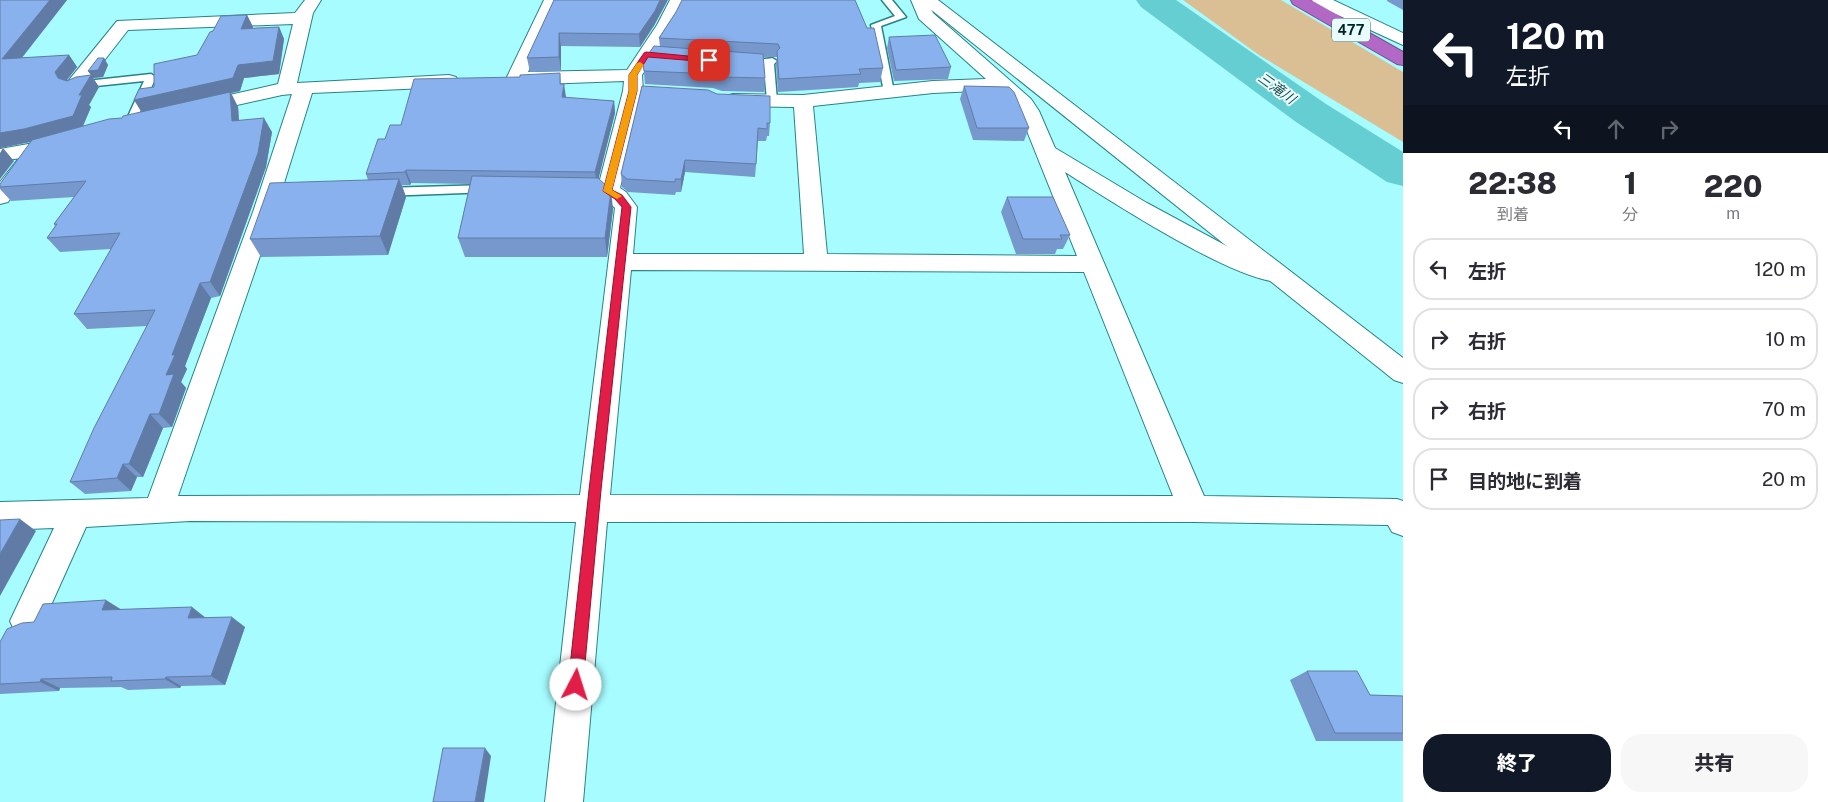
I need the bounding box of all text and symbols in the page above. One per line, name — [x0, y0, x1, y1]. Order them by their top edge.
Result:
text: 120 m — [1506, 16, 1605, 57]
road number: 477 — [1332, 18, 1370, 42]
icon: left — [1423, 20, 1488, 85]
pin — [688, 39, 730, 81]
icon: arrive — [695, 46, 723, 74]
text: 左折 — [1506, 63, 1550, 89]
water label: 三滝川 — [1255, 69, 1300, 108]
icon: left — [1549, 115, 1577, 143]
icon: ahead — [1602, 115, 1630, 143]
icon: right — [1655, 115, 1683, 143]
text: 22:38 — [1468, 165, 1557, 201]
text: 1 — [1624, 165, 1637, 201]
text: 220 — [1704, 168, 1763, 204]
text: m — [1726, 204, 1740, 223]
text: 到着 — [1497, 205, 1529, 224]
text: 分 — [1622, 205, 1638, 224]
icon: left — [1425, 255, 1453, 283]
text: 120 m — [1754, 258, 1806, 280]
text: 左折 — [1468, 260, 1506, 282]
icon: right — [1425, 325, 1453, 353]
text: 10 m — [1766, 328, 1806, 350]
text: 右折 — [1468, 330, 1506, 352]
icon: right — [1425, 395, 1453, 423]
text: 70 m — [1762, 398, 1806, 420]
text: 右折 — [1468, 400, 1506, 422]
icon: arrive — [1425, 465, 1453, 493]
text: 20 m — [1762, 468, 1806, 490]
text: 目的地に到着 — [1468, 470, 1582, 492]
position arrow — [549, 658, 601, 710]
button: 終了 — [1423, 734, 1611, 792]
button: 共有 — [1621, 734, 1808, 792]

